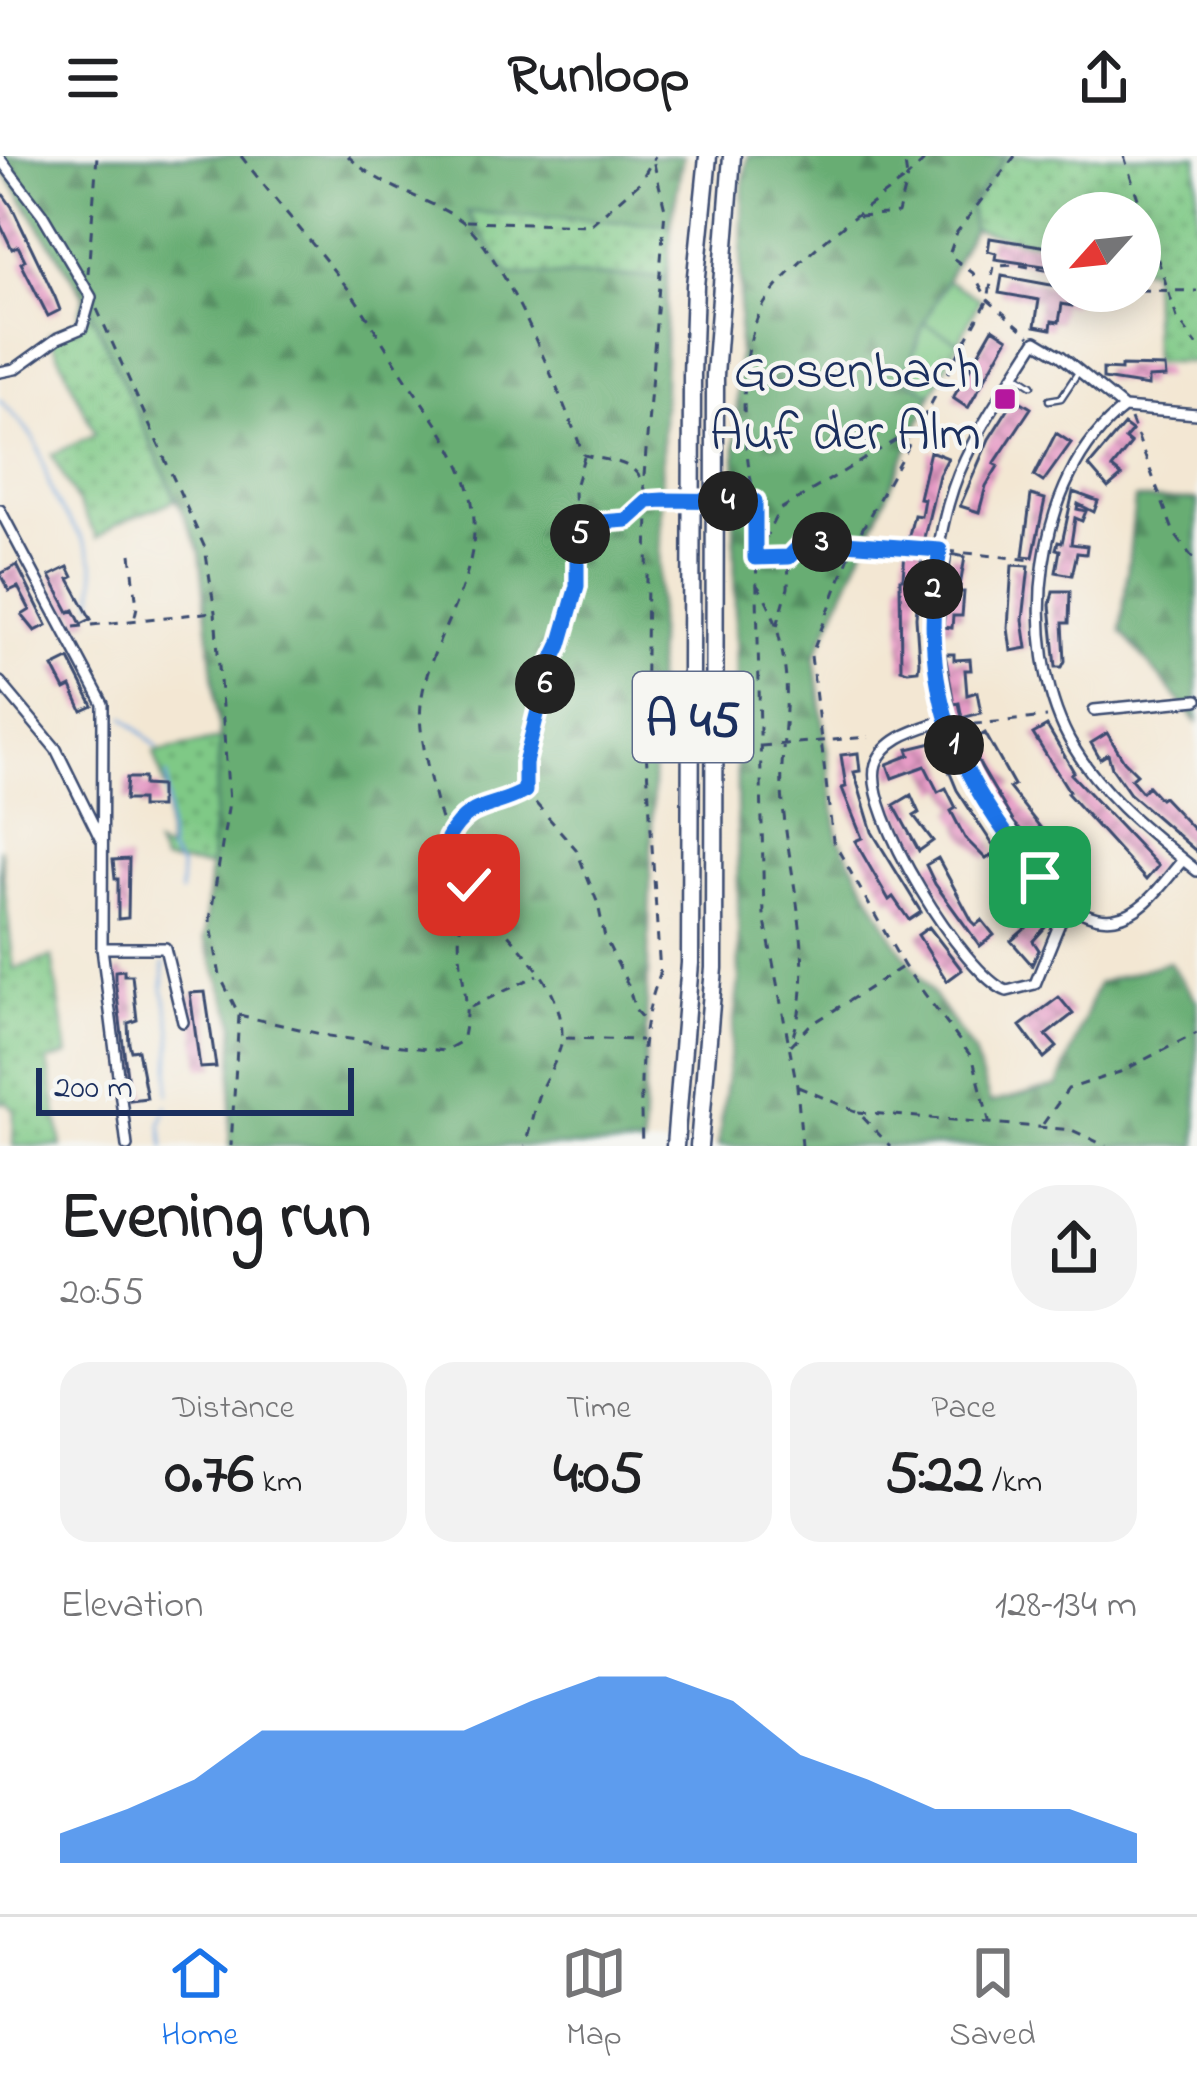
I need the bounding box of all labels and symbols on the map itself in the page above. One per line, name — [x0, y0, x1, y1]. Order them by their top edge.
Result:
north arrow — [1041, 192, 1161, 312]
place label: Gosenbach Auf der Alm — [709, 335, 981, 475]
marker: Gosenbach Auf der Alm — [992, 386, 1018, 412]
pin: 4 — [698, 471, 758, 531]
pin: 5 — [550, 504, 610, 564]
pin: 3 — [792, 512, 852, 572]
pin: 2 — [903, 559, 963, 619]
pin: 6 — [515, 654, 575, 714]
road number: A 45 — [633, 672, 753, 762]
pin: 1 — [924, 715, 984, 775]
pin — [989, 826, 1091, 928]
pin — [418, 834, 520, 936]
scale bar — [36, 1062, 354, 1115]

